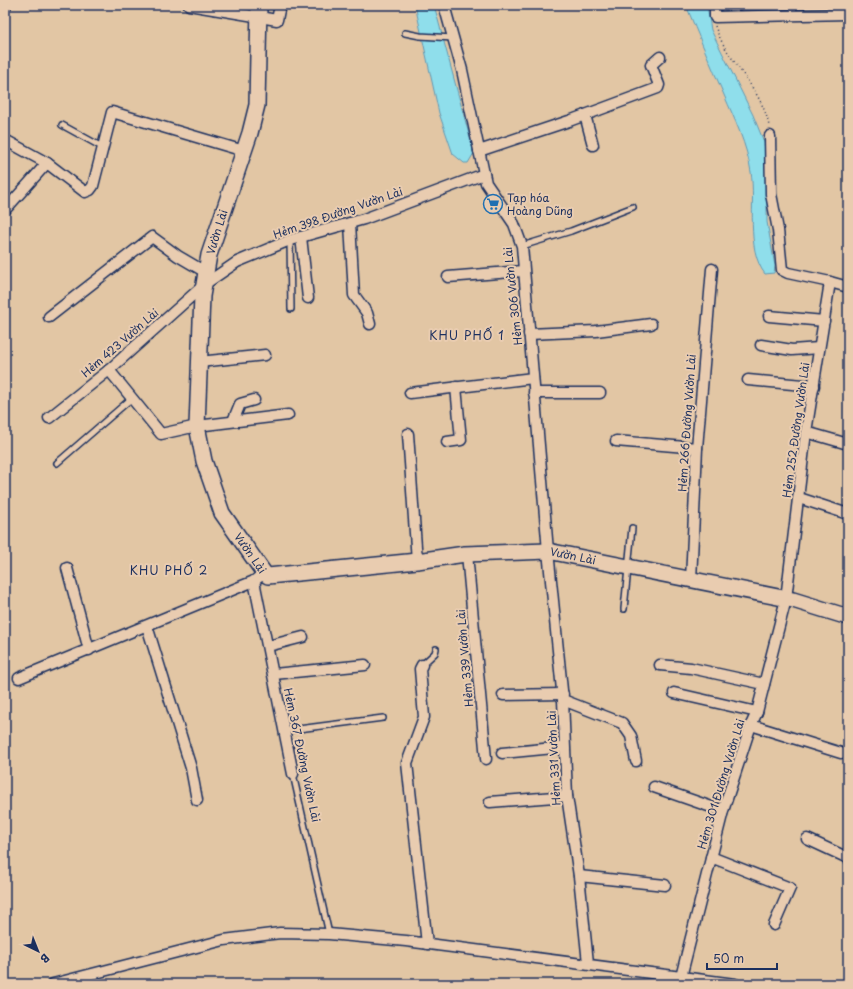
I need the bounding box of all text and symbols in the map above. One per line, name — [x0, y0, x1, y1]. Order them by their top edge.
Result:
street label: Hẻm 398 Đường Vườn Lài — [271, 182, 405, 243]
place label: Tạp hóa Hoàng Dũng — [507, 189, 573, 219]
supermarket icon: Tạp hóa Hoàng Dũng — [482, 193, 504, 215]
street label: Vườn Lài — [202, 207, 231, 256]
street label: Hẻm 306 Vườn Lài — [499, 246, 526, 346]
street label: Hẻm 423 Vườn Lài — [77, 304, 162, 381]
district label: KHU PHỐ 1 — [429, 326, 505, 344]
street label: Hẻm 266 Đường Vườn Lài — [673, 354, 700, 492]
street label: Hẻm 252 Đường Vườn Lài — [778, 361, 813, 499]
street label: Vườn Lài — [230, 529, 271, 577]
street label: Vườn Lài — [549, 543, 597, 568]
district label: KHU PHỐ 2 — [130, 561, 208, 579]
street label: Hẻm 339 Vườn Lài — [452, 609, 477, 708]
street label: Hẻm 367 Đường Vườn Lài — [280, 686, 325, 824]
street label: Hẻm 331 Vườn Lài — [543, 710, 564, 806]
street label: Hẻm 301 Đường Vườn Lài — [693, 716, 748, 851]
north arrow — [18, 931, 58, 971]
scale bar — [707, 945, 777, 971]
text: 50 m — [713, 949, 744, 967]
text: B — [36, 950, 54, 968]

